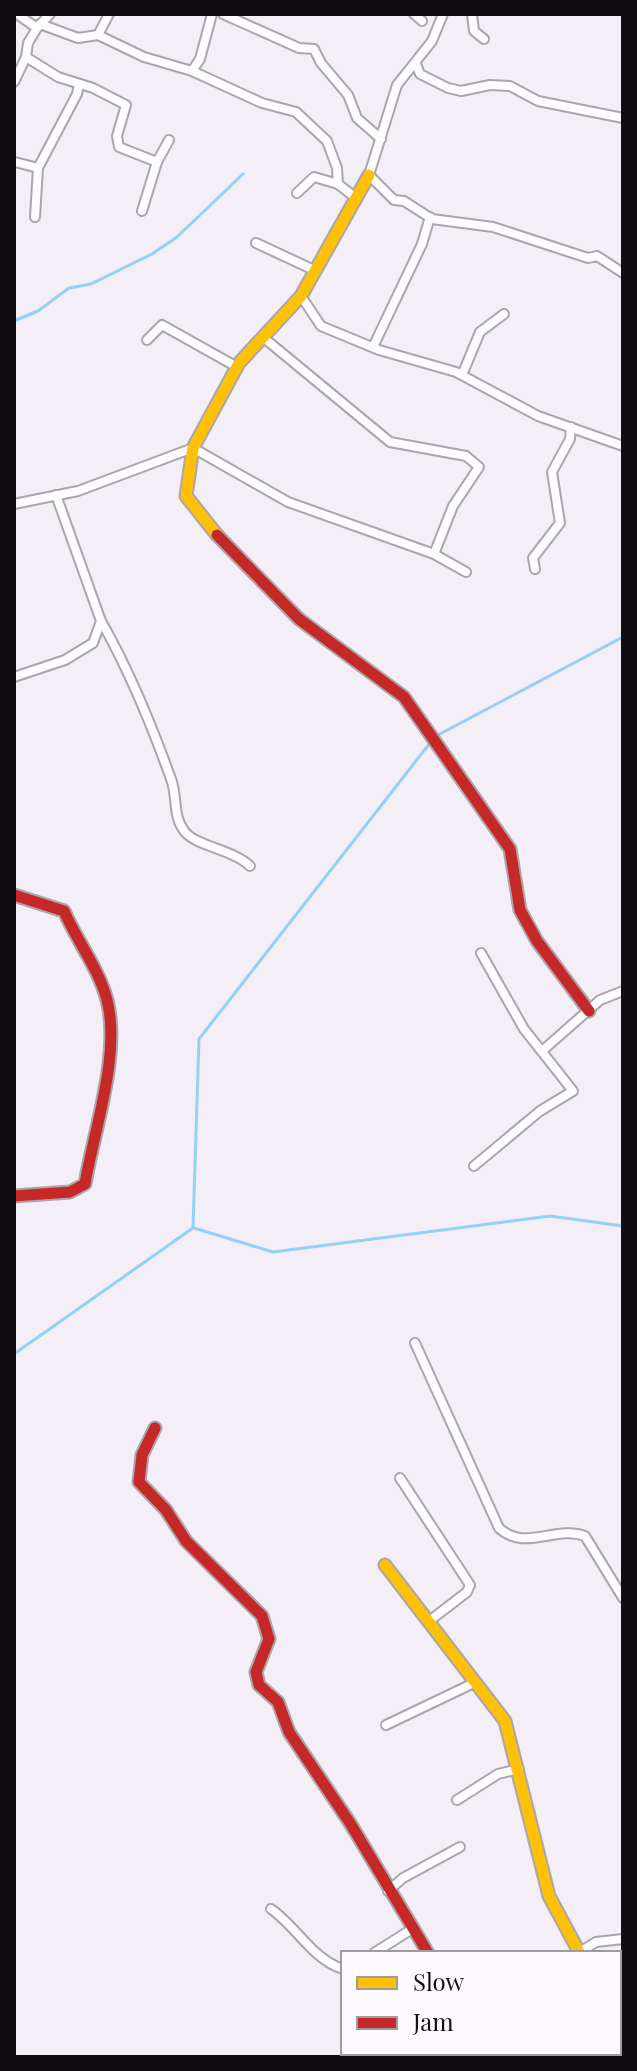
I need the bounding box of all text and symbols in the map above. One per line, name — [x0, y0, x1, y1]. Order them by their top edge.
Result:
legend — [341, 1951, 621, 2055]
text: Slow — [413, 1965, 465, 1997]
text: Jam — [412, 2005, 454, 2037]

